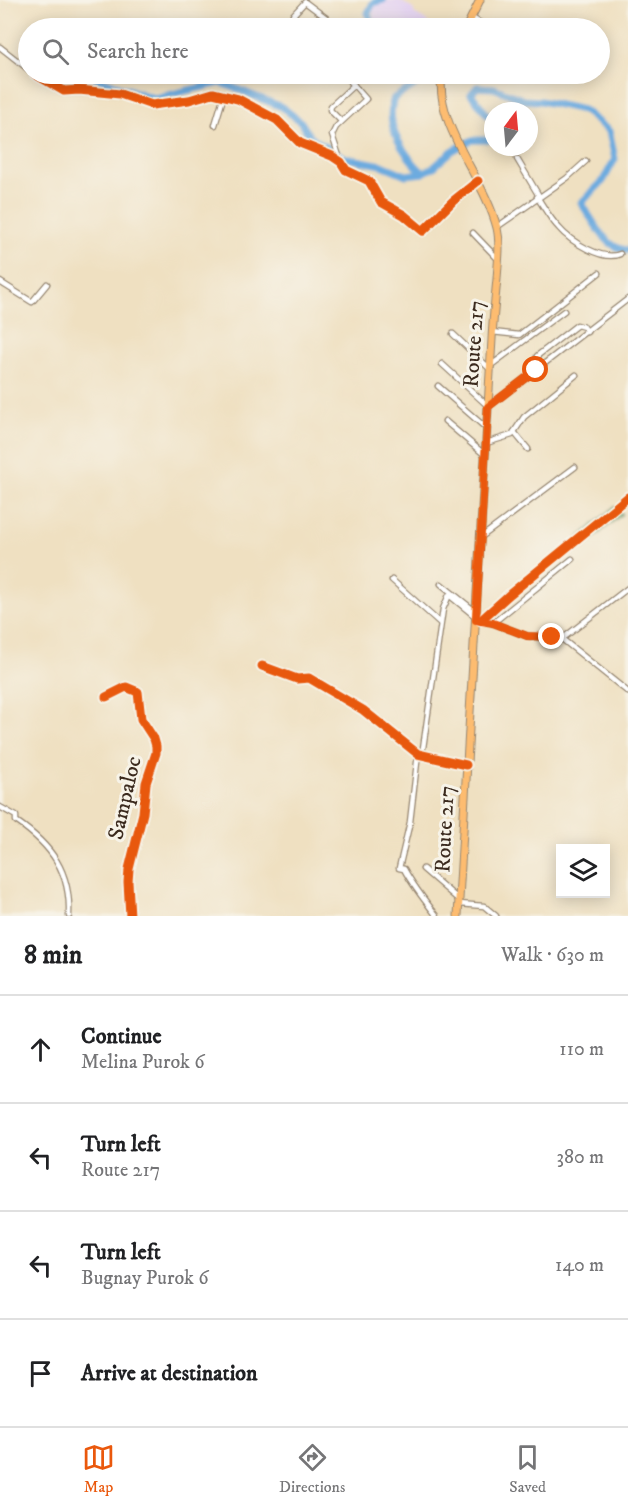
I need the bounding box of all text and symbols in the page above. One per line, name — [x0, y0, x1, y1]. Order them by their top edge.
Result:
search box — [18, 18, 610, 84]
icon: search — [39, 35, 72, 68]
text: Search here — [87, 38, 189, 65]
north arrow — [484, 102, 538, 156]
street label: Route 217 — [457, 300, 491, 388]
route start — [522, 356, 548, 382]
route end — [538, 623, 564, 649]
street label: Sampaloc — [102, 754, 148, 842]
street label: Route 217 — [429, 785, 461, 873]
map controls — [556, 844, 610, 898]
button: layers — [556, 844, 610, 898]
text: 8 min — [24, 939, 82, 972]
text: Walk · 630 m — [501, 943, 604, 968]
text: Continue — [81, 1023, 162, 1050]
icon: ahead — [24, 1033, 57, 1066]
text: 110 m — [559, 1037, 604, 1062]
text: Melina Purok 6 — [81, 1050, 205, 1075]
text: Turn left — [81, 1131, 161, 1158]
icon: left — [24, 1141, 57, 1174]
text: 380 m — [556, 1145, 604, 1170]
text: Route 217 — [81, 1158, 160, 1183]
text: Turn left — [81, 1239, 161, 1266]
icon: left — [24, 1249, 57, 1282]
text: 140 m — [555, 1253, 604, 1278]
text: Bugnay Purok 6 — [81, 1266, 209, 1291]
icon: arrive — [24, 1357, 57, 1390]
text: Arrive at destination — [81, 1360, 258, 1387]
tab: Map — [82, 1441, 115, 1497]
tab: Directions — [279, 1441, 345, 1497]
tab: Saved — [509, 1441, 546, 1497]

